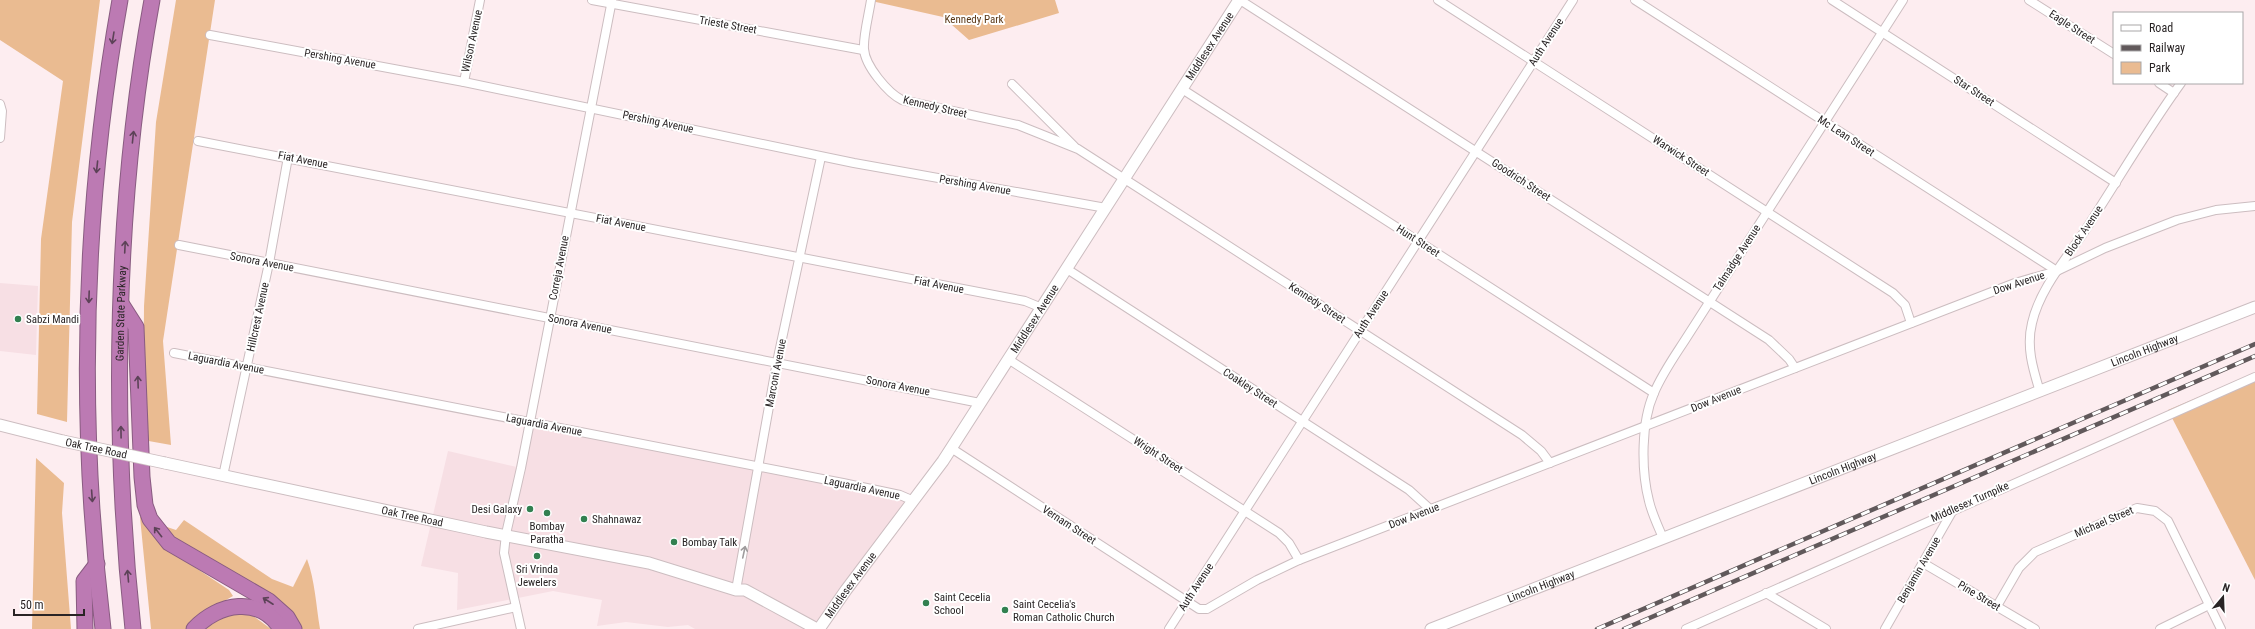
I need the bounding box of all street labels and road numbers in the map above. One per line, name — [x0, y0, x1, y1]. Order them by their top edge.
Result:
street label: Eagle Street — [2047, 7, 2097, 47]
street label: Wilson Avenue — [459, 9, 485, 73]
street label: Middlesex Avenue — [1183, 9, 1236, 83]
street label: Trieste Street — [698, 14, 758, 36]
street label: Auth Avenue — [1526, 16, 1566, 68]
street label: Pershing Avenue — [303, 46, 377, 72]
street label: Star Street — [1951, 73, 1997, 109]
street label: Kennedy Street — [902, 93, 968, 121]
street label: Pershing Avenue — [621, 108, 695, 136]
street label: Mc Lean Street — [1815, 113, 1877, 159]
street label: Warwick Street — [1650, 133, 1712, 179]
street label: Fiat Avenue — [277, 149, 329, 171]
street label: Goodrich Street — [1489, 156, 1553, 204]
street label: Pershing Avenue — [938, 172, 1012, 198]
street label: Block Avenue — [2062, 203, 2106, 259]
street label: Fiat Avenue — [595, 212, 647, 234]
street label: Hunt Street — [1394, 222, 1442, 260]
street label: Talmadge Avenue — [1711, 222, 1763, 294]
street label: Correja Avenue — [546, 235, 572, 301]
street label: Sonora Avenue — [229, 249, 295, 275]
street label: Garden State Parkway — [113, 265, 129, 361]
street label: Dow Avenue — [1992, 269, 2046, 297]
street label: Fiat Avenue — [913, 274, 965, 296]
street label: Kennedy Street — [1286, 280, 1348, 326]
street label: Hillcrest Avenue — [244, 281, 272, 353]
street label: Middlesex Avenue — [1008, 282, 1061, 355]
street label: Auth Avenue — [1351, 288, 1391, 340]
street label: Sonora Avenue — [547, 311, 613, 337]
street label: Lincoln Highway — [2109, 331, 2180, 369]
street label: Marconi Avenue — [763, 338, 789, 408]
street label: Laguardia Avenue — [187, 349, 265, 377]
street label: Coakley Street — [1220, 366, 1280, 410]
street label: Sonora Avenue — [865, 373, 931, 399]
street label: Dow Avenue — [1689, 383, 1743, 415]
street label: Laguardia Avenue — [505, 411, 583, 439]
street label: Wright Street — [1131, 434, 1185, 476]
street label: Oak Tree Road — [64, 435, 128, 461]
street label: Lincoln Highway — [1807, 449, 1879, 487]
street label: Laguardia Avenue — [823, 474, 901, 502]
street label: Middlesex Turnpike — [1929, 479, 2011, 525]
street label: Dow Avenue — [1387, 500, 1441, 532]
street label: Oak Tree Road — [380, 503, 444, 529]
street label: Vernam Street — [1040, 503, 1098, 547]
street label: Michael Street — [2073, 504, 2135, 540]
street label: Benjamin Avenue — [1895, 534, 1943, 606]
street label: Middlesex Avenue — [822, 549, 879, 621]
street label: Auth Avenue — [1176, 561, 1216, 613]
street label: Lincoln Highway — [1505, 567, 1577, 605]
street label: Pine Street — [1955, 578, 2003, 614]

